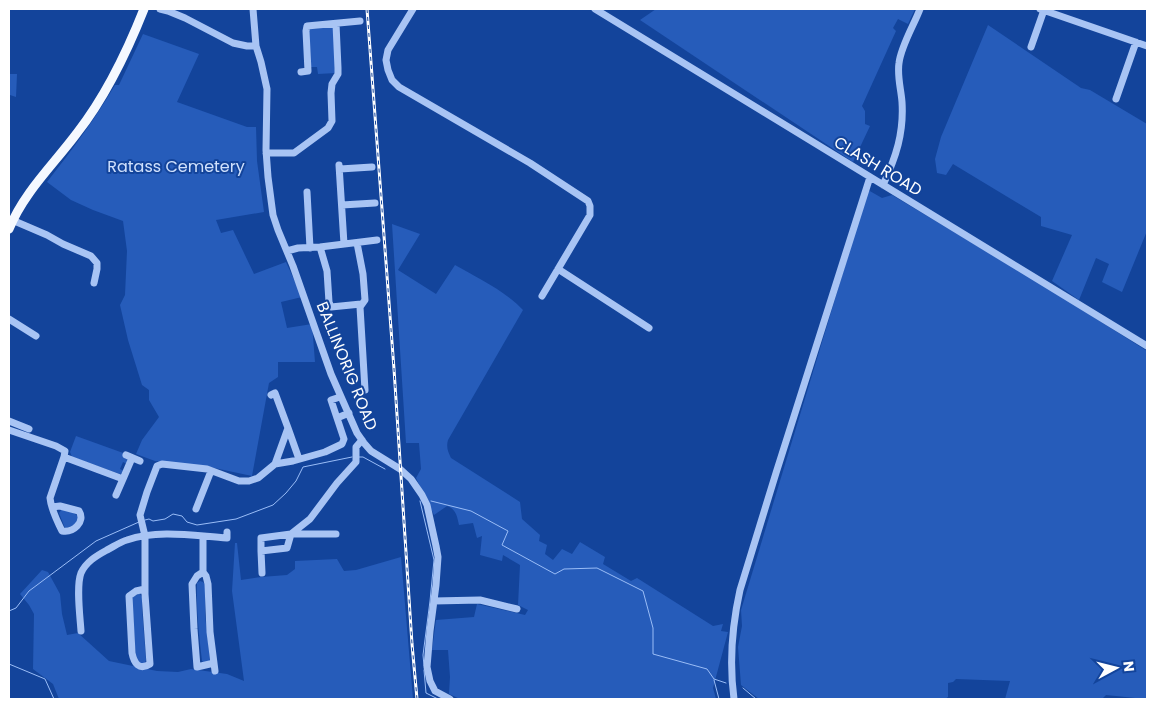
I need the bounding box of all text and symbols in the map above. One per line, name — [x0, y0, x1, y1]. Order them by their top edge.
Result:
street label: CLASH ROAD — [830, 131, 926, 201]
park label: Ratass Cemetery — [107, 155, 245, 178]
street label: BALLINORIG ROAD — [311, 298, 383, 434]
north arrow — [1091, 643, 1141, 693]
text: N — [1118, 660, 1139, 673]

